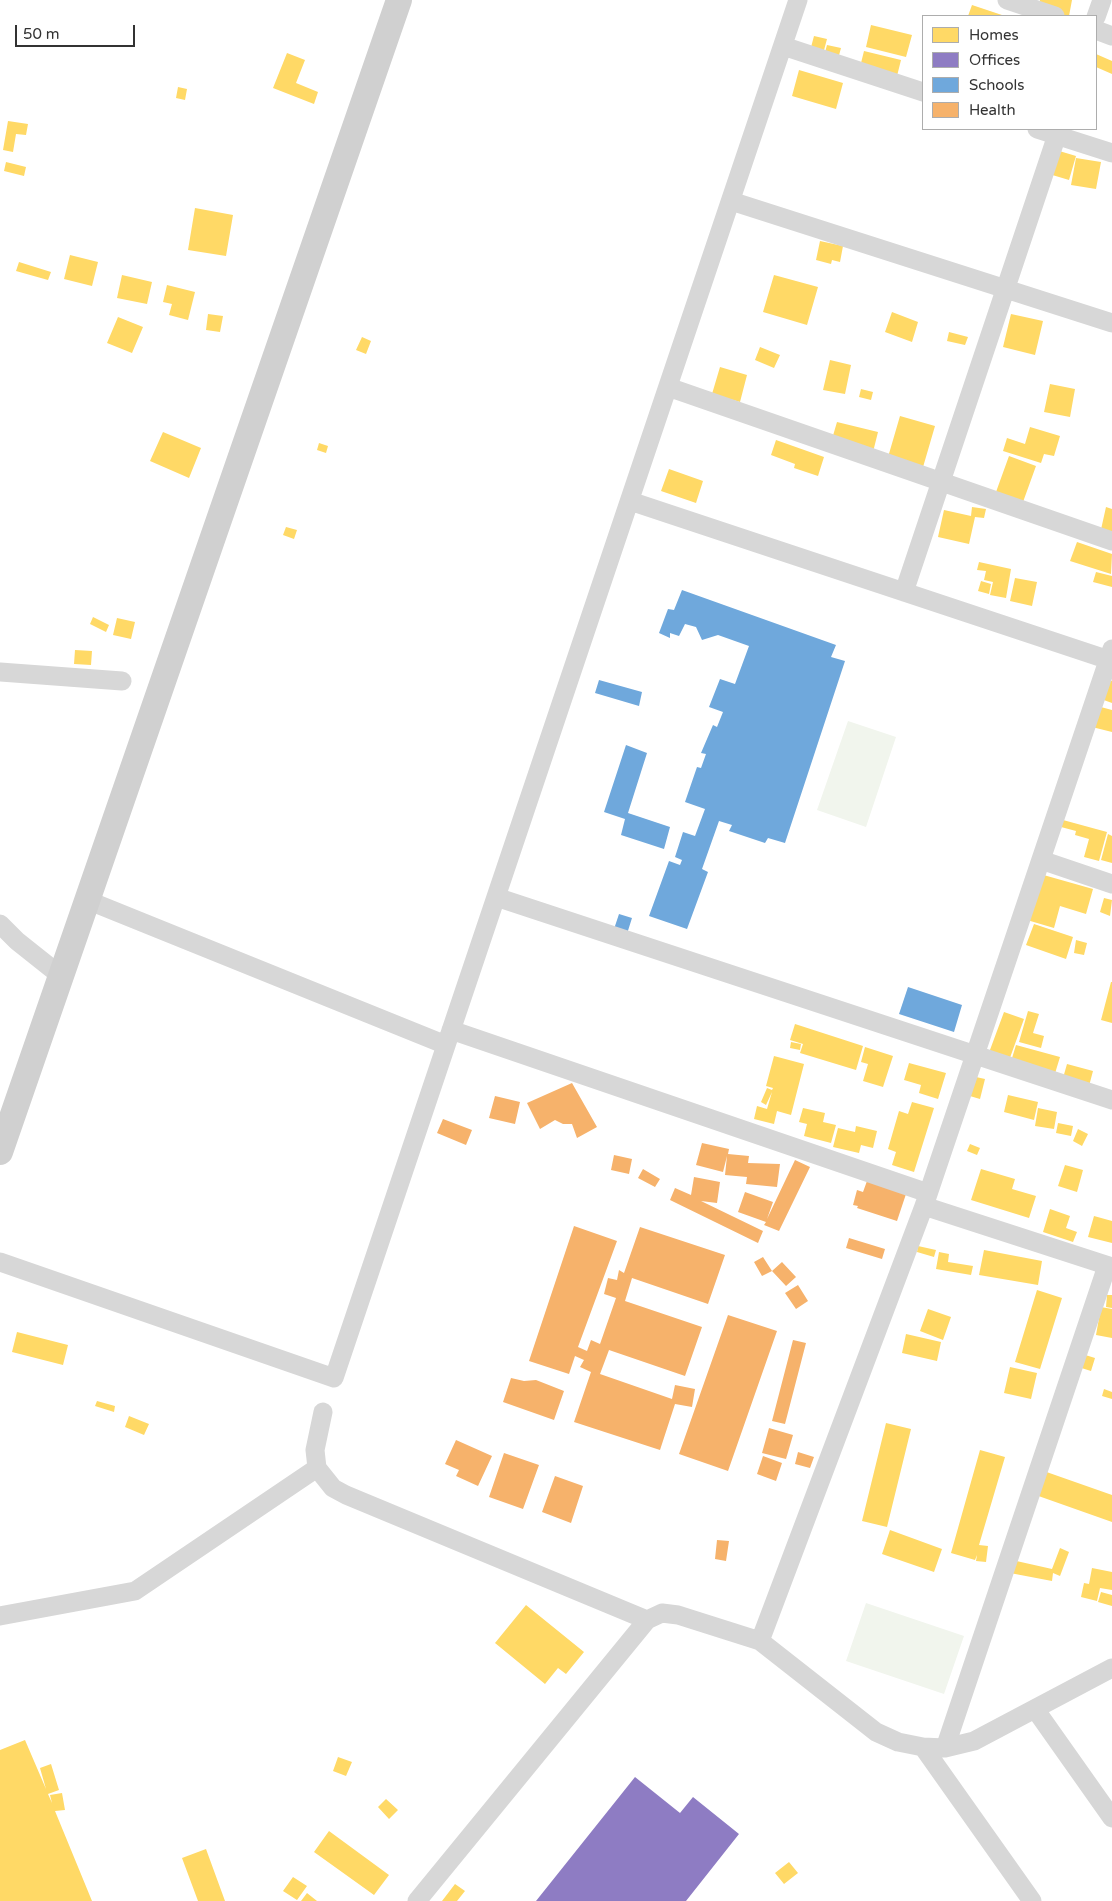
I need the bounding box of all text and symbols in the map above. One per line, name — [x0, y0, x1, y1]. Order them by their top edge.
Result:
scale bar — [18, 15, 138, 47]
legend — [922, 15, 1097, 130]
text: 50 m — [23, 25, 60, 43]
text: Homes — [969, 26, 1019, 44]
text: Offices — [969, 51, 1020, 69]
text: Schools — [969, 76, 1025, 94]
text: Health — [969, 101, 1016, 119]

